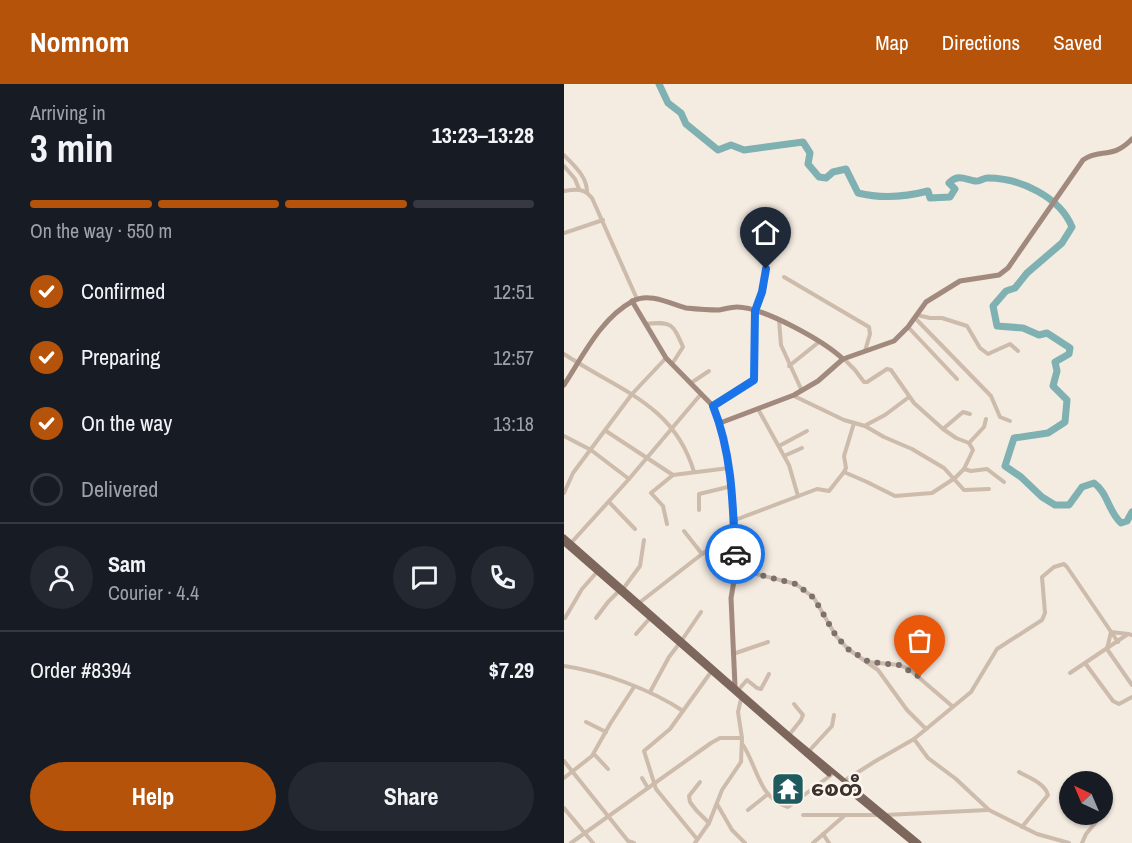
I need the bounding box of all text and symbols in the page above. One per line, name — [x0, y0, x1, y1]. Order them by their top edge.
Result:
text: Nomnom — [30, 23, 130, 61]
text: Map — [875, 28, 909, 57]
text: Directions — [942, 28, 1020, 57]
text: Saved — [1053, 28, 1102, 57]
text: Arriving in — [30, 99, 106, 126]
text: 13:23–13:28 — [432, 120, 534, 150]
text: 3 min — [30, 122, 114, 174]
pin — [740, 207, 791, 269]
icon: home — [749, 216, 782, 249]
text: On the way · 550 m — [30, 217, 172, 244]
icon: check — [30, 275, 63, 308]
text: Confirmed — [81, 276, 165, 306]
text: 12:51 — [493, 278, 534, 305]
icon: check — [30, 341, 63, 374]
text: Preparing — [81, 342, 160, 372]
text: 12:57 — [493, 344, 534, 371]
icon: check — [30, 407, 63, 440]
text: On the way — [81, 408, 172, 438]
text: 13:18 — [493, 410, 534, 437]
text: Delivered — [81, 474, 158, 504]
courier — [705, 524, 765, 584]
icon: car — [719, 538, 752, 571]
button: person — [30, 546, 93, 609]
button: chat — [393, 546, 456, 609]
button: phone — [471, 546, 534, 609]
text: Sam — [108, 549, 146, 579]
text: Courier · 4.4 — [108, 579, 199, 606]
pin — [894, 615, 945, 677]
icon: bag — [903, 624, 936, 657]
text: Order #8394 — [30, 655, 131, 685]
text: $7.29 — [489, 655, 534, 685]
button: Help — [30, 762, 276, 831]
button: Share — [288, 762, 534, 831]
temple icon: စေတီ — [770, 771, 806, 807]
north arrow — [1059, 771, 1113, 825]
map controls — [1059, 771, 1113, 825]
place label: စေတီ — [811, 774, 862, 803]

